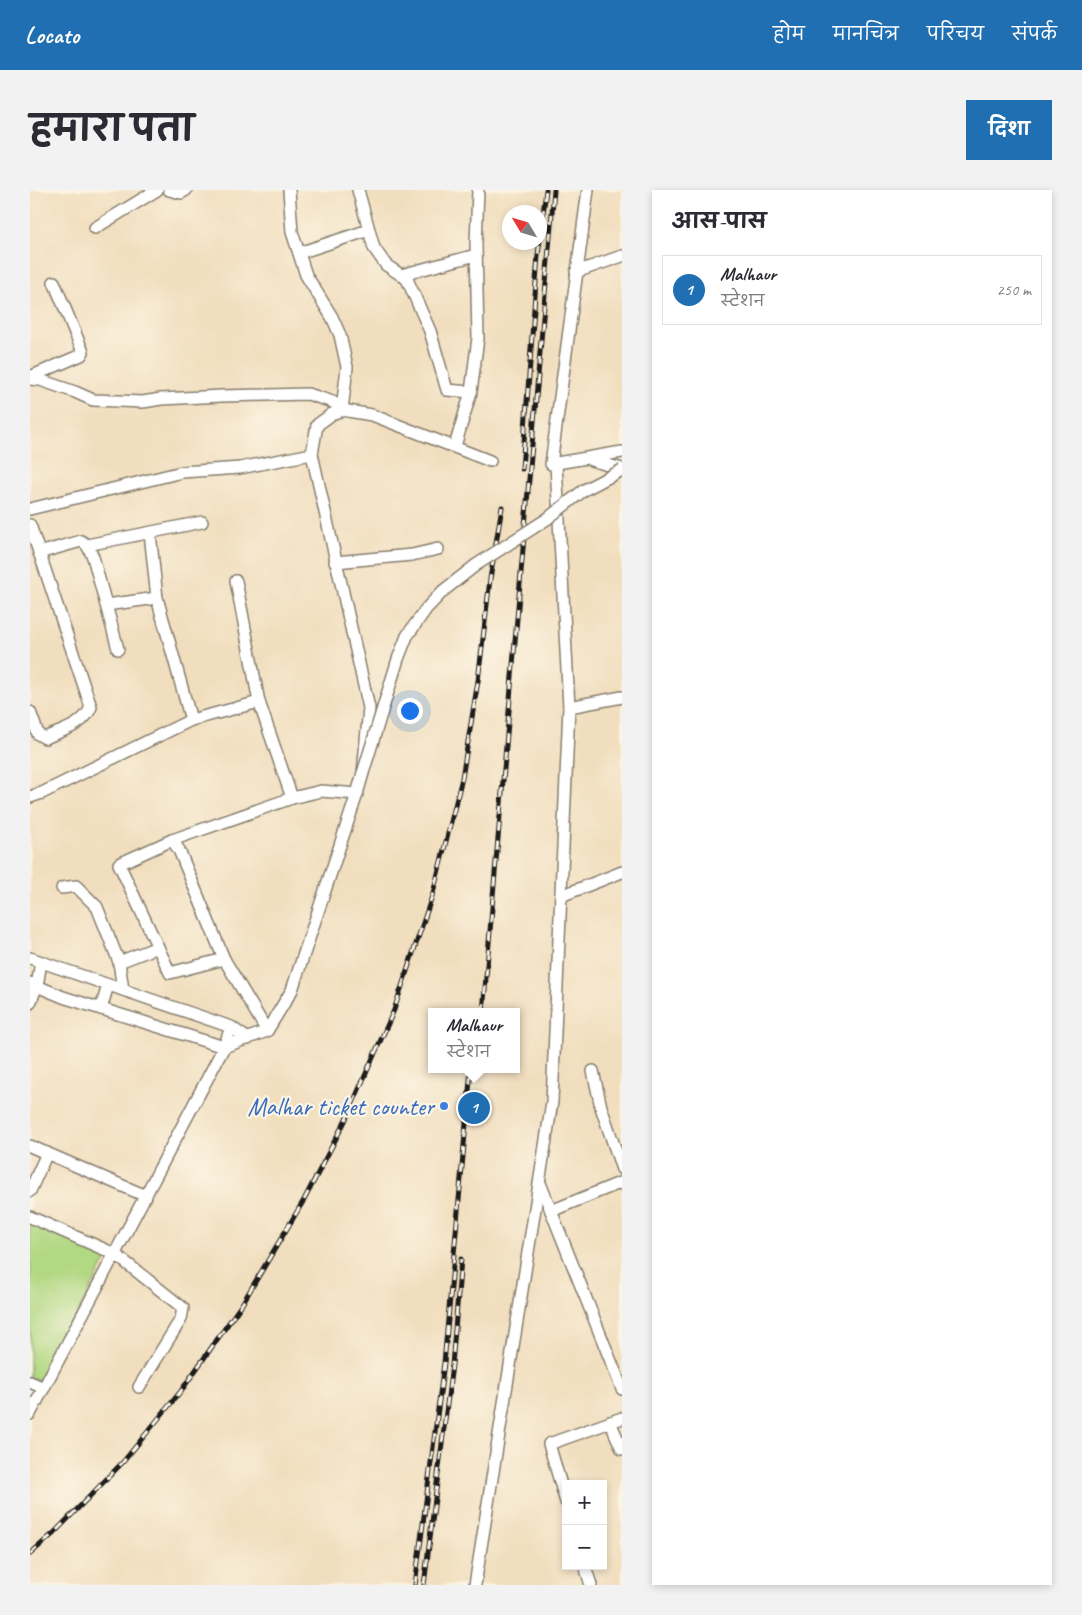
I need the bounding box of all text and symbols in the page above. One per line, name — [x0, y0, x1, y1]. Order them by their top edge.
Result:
text: Locato — [25, 20, 79, 50]
text: होम — [773, 23, 805, 45]
text: मानचित्र — [833, 23, 899, 45]
text: परिचय — [927, 23, 984, 45]
text: संपर्क — [1012, 23, 1057, 45]
button: दिशा — [966, 100, 1052, 160]
text: हमारा पता — [30, 106, 194, 151]
north arrow — [502, 205, 547, 250]
text: आस-पास — [672, 208, 766, 234]
text: Malhaur — [720, 262, 776, 286]
text: 1 — [685, 280, 693, 300]
text: 250 m — [997, 280, 1031, 300]
text: स्टेशन — [720, 291, 764, 311]
your location — [397, 698, 423, 724]
popup — [428, 1008, 520, 1073]
text: Malhaur — [446, 1013, 502, 1037]
text: स्टेशन — [446, 1042, 490, 1062]
pin: 1 — [458, 1089, 490, 1127]
place label: Malhar ticket counter — [248, 1091, 436, 1123]
marker: Malhar ticket counter — [438, 1100, 450, 1112]
map controls — [562, 1480, 607, 1570]
button: + — [562, 1480, 607, 1525]
button: − — [562, 1525, 607, 1570]

